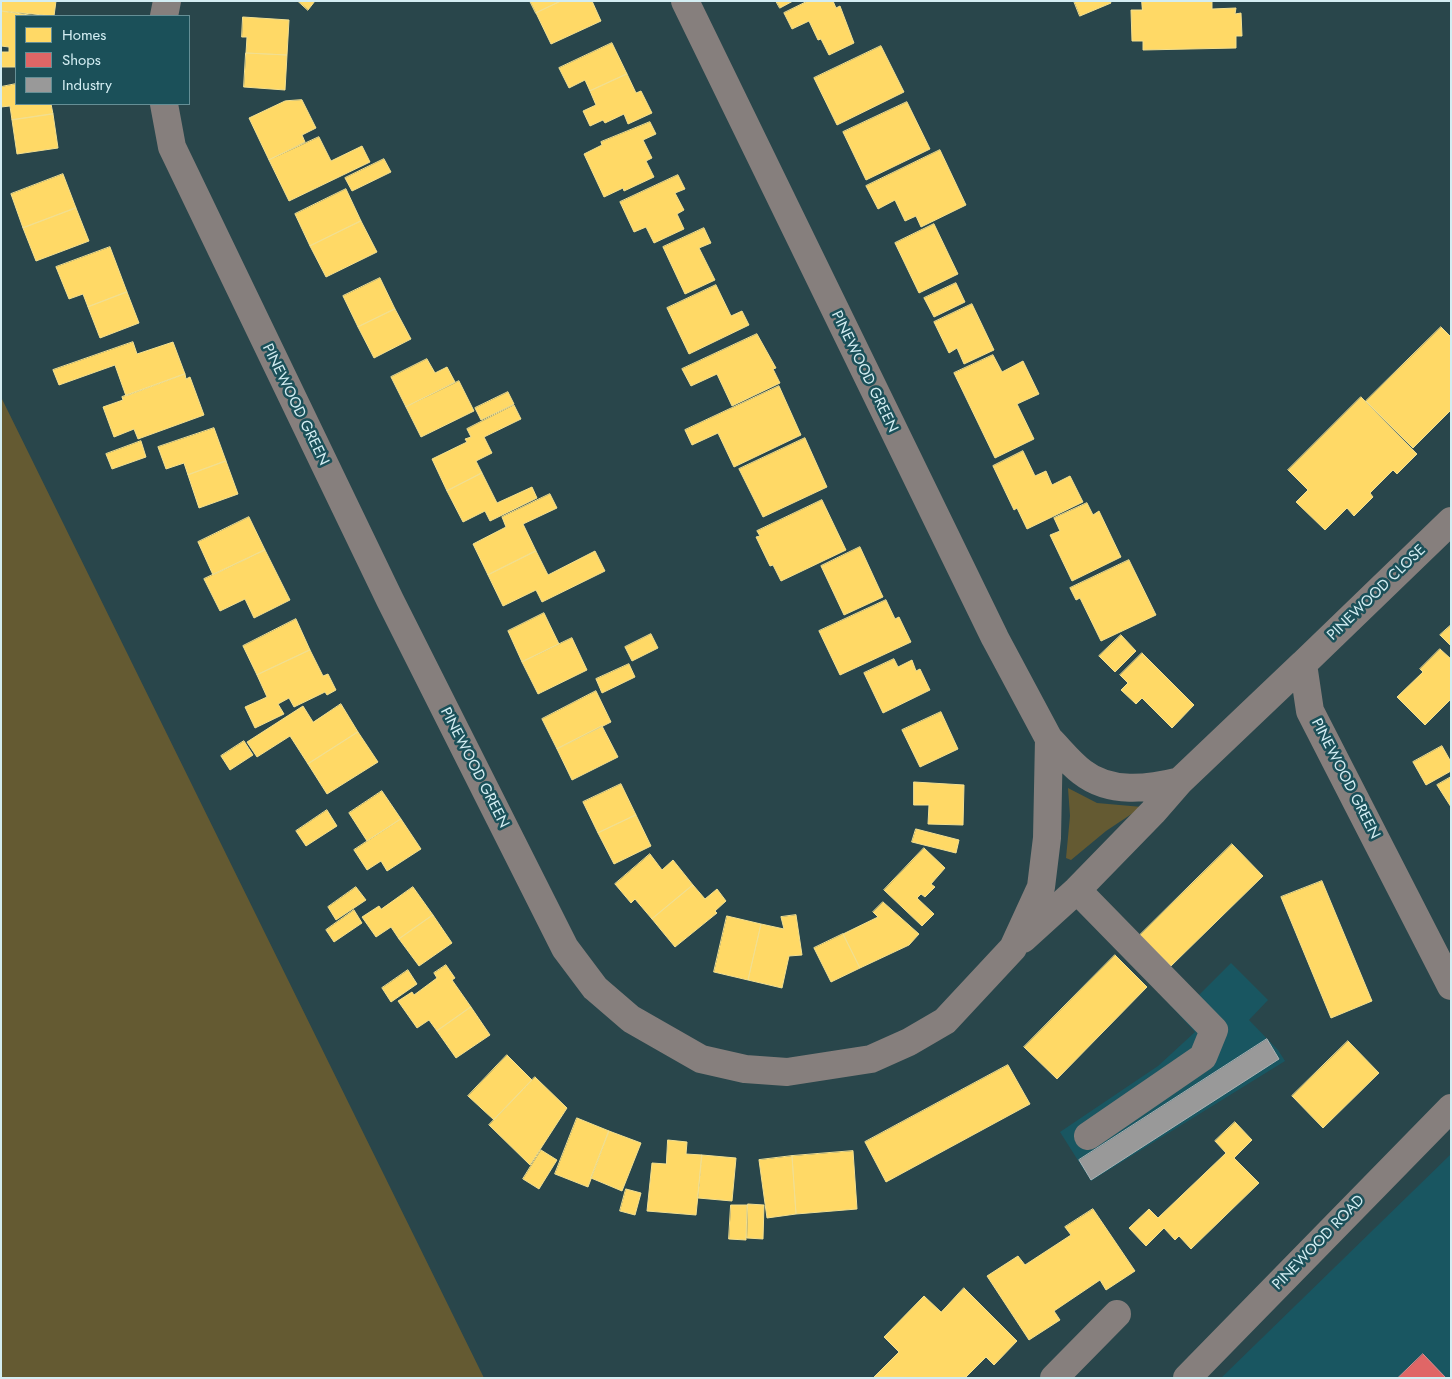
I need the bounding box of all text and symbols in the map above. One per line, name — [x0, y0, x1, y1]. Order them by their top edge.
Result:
legend — [15, 15, 190, 105]
text: Homes — [62, 24, 106, 46]
text: Shops — [62, 49, 101, 71]
text: Industry — [62, 74, 112, 96]
street label: PINEWOOD GREEN — [827, 308, 901, 436]
street label: PINEWOOD GREEN — [258, 341, 332, 469]
street label: PINEWOOD CLOSE — [1324, 541, 1430, 645]
street label: PINEWOOD GREEN — [436, 705, 512, 831]
street label: PINEWOOD GREEN — [1307, 716, 1383, 842]
street label: PINEWOOD ROAD — [1269, 1192, 1369, 1294]

